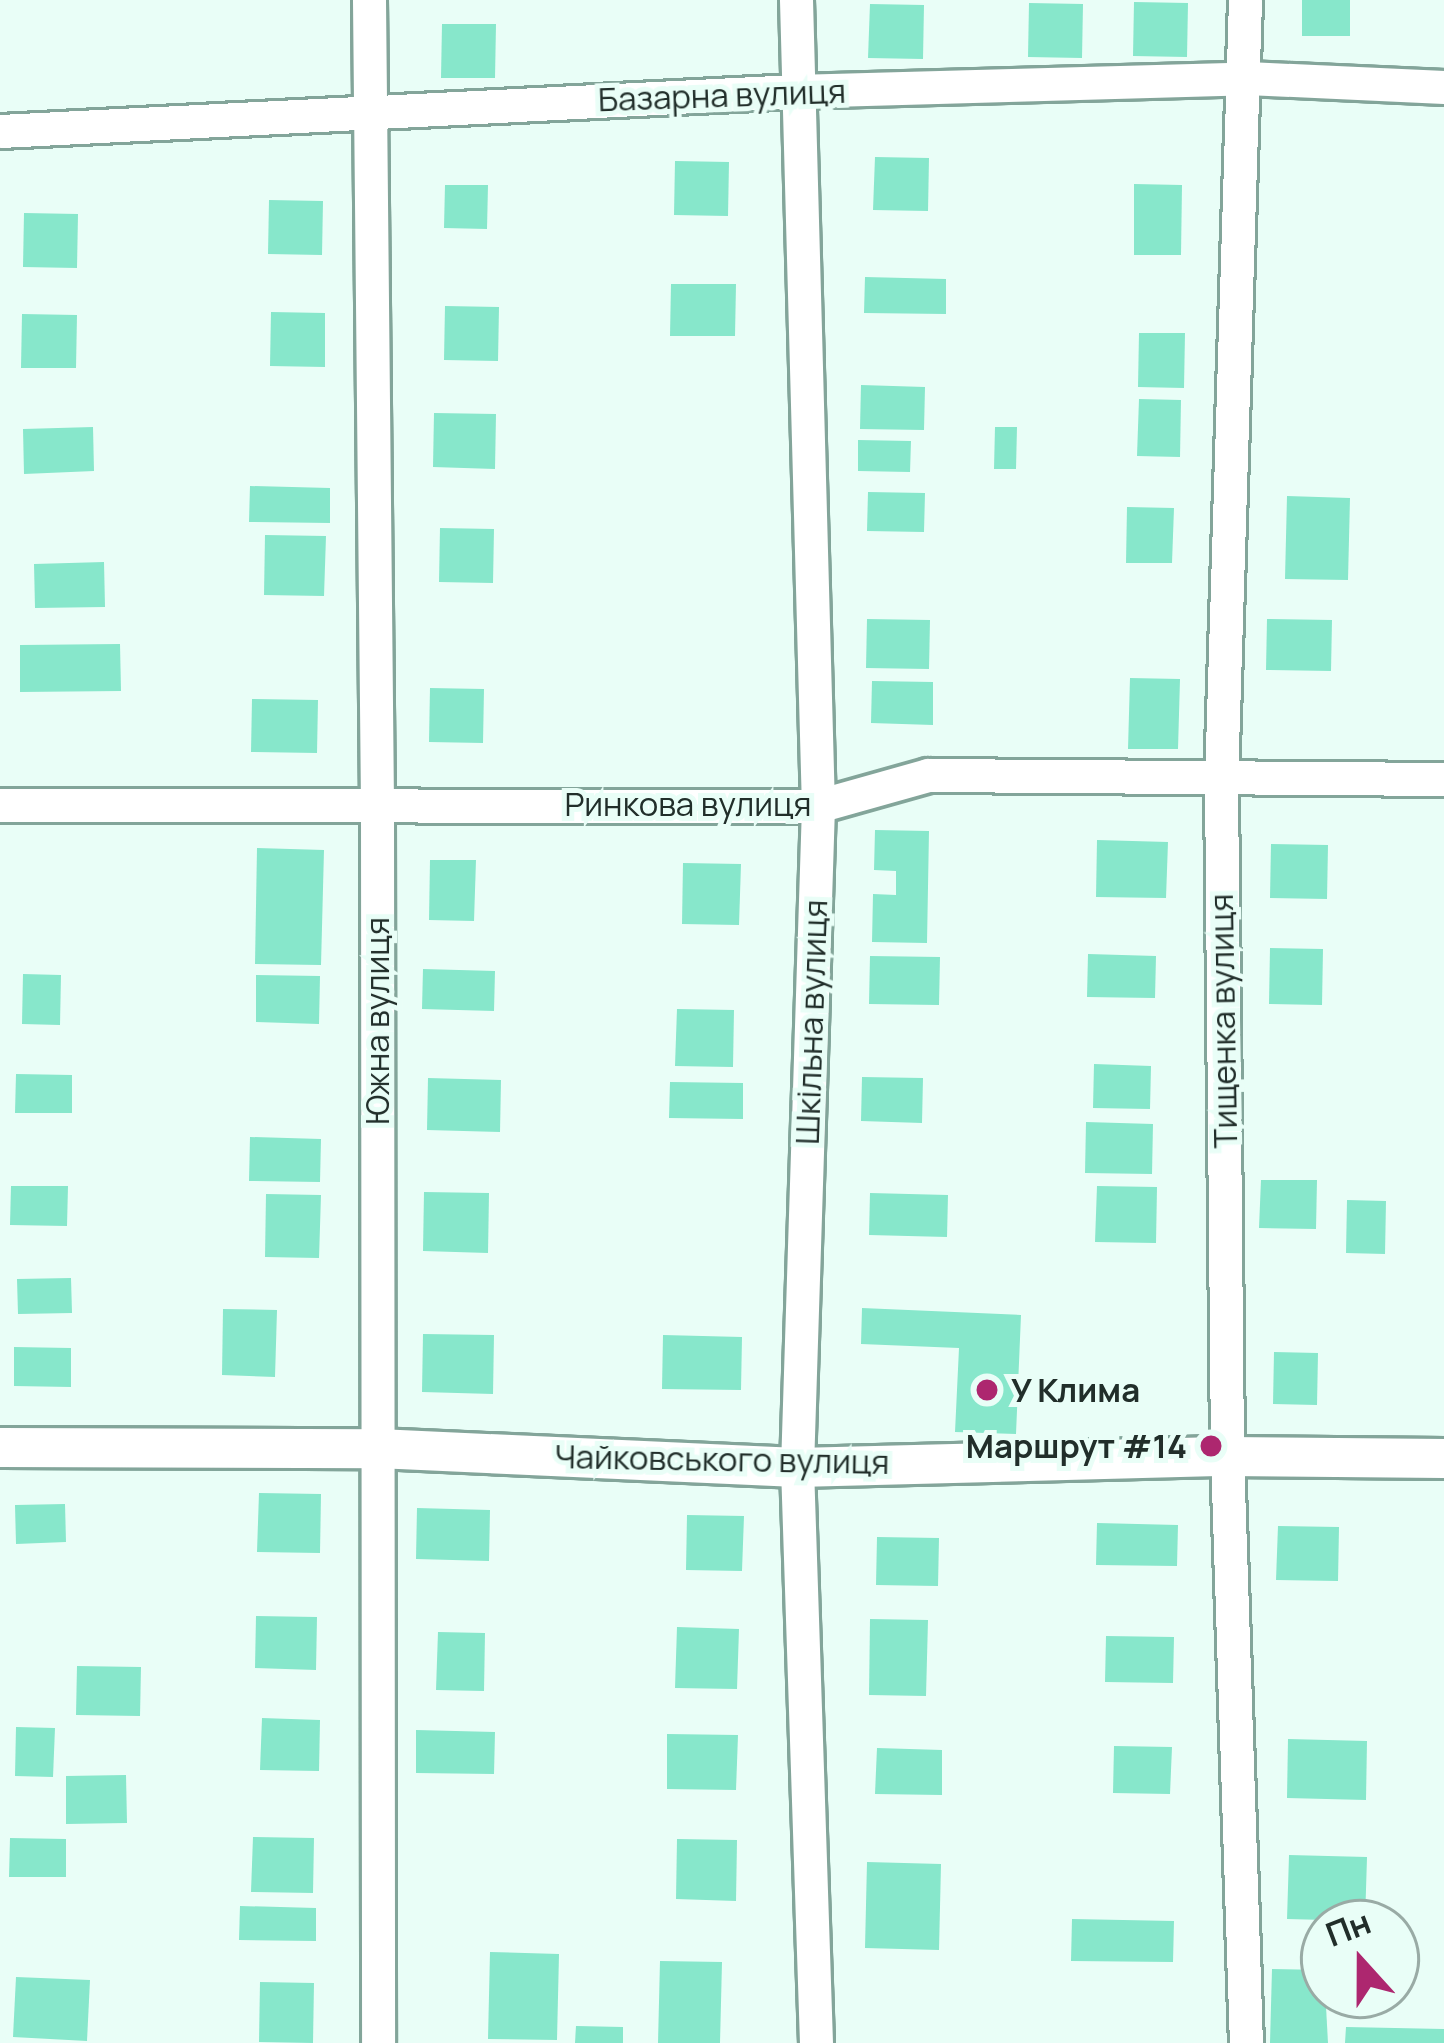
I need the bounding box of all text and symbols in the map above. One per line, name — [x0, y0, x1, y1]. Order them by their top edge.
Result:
street label: Базарна вулиця — [597, 71, 847, 119]
street label: Ринкова вулиця — [564, 784, 812, 824]
street label: Тищенка вулиця — [1201, 893, 1245, 1149]
street label: Шкільна вулиця — [787, 899, 835, 1145]
street label: Южна вулиця — [357, 917, 397, 1125]
place label: У Клима — [1011, 1370, 1142, 1410]
marker: У Клима — [974, 1377, 1000, 1403]
place label: Маршрут #14 — [966, 1426, 1187, 1466]
marker: Маршрут #14 — [1198, 1433, 1224, 1459]
street label: Чайковського вулиця — [554, 1436, 890, 1482]
north arrow — [1300, 1899, 1420, 2019]
text: Пн — [1319, 1899, 1377, 1957]

